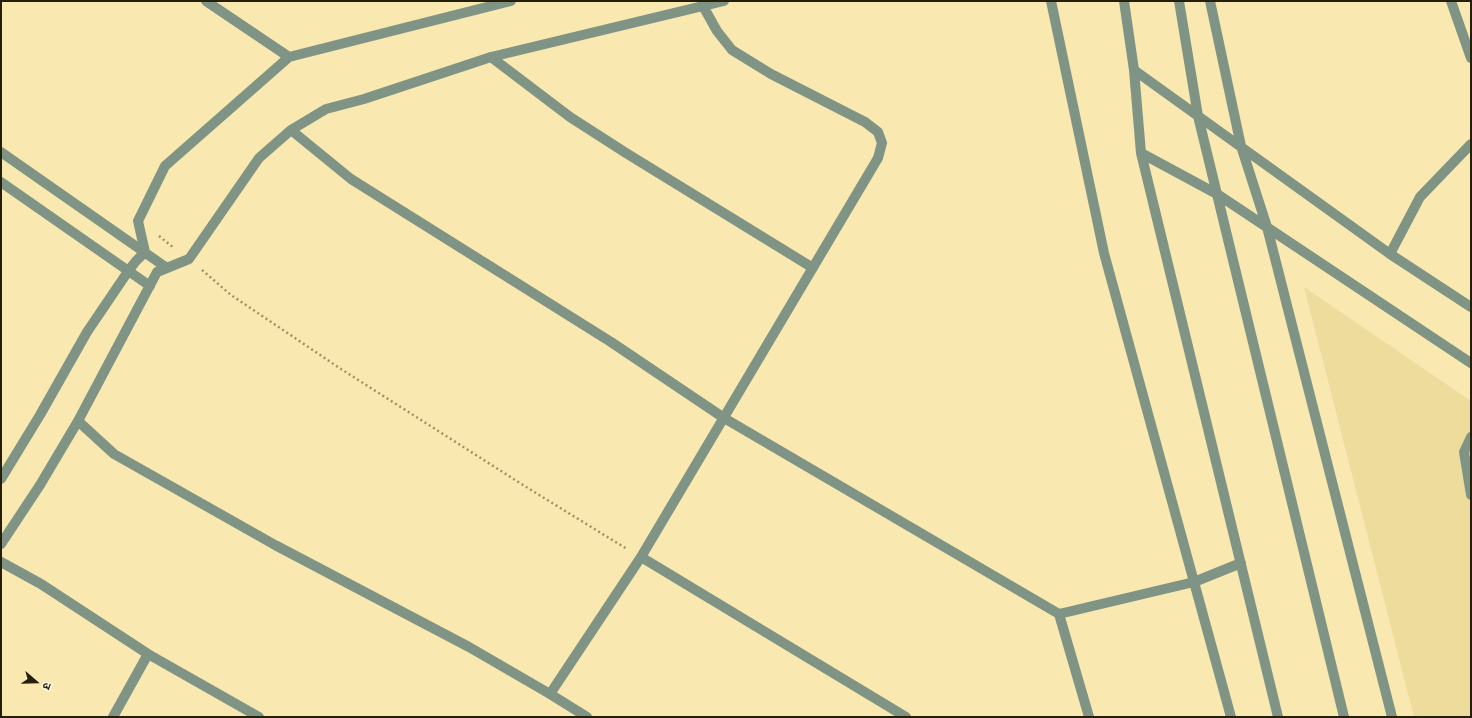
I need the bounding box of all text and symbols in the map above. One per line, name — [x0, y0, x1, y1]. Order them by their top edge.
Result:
north arrow — [16, 662, 56, 702]
text: उ — [41, 681, 54, 691]

